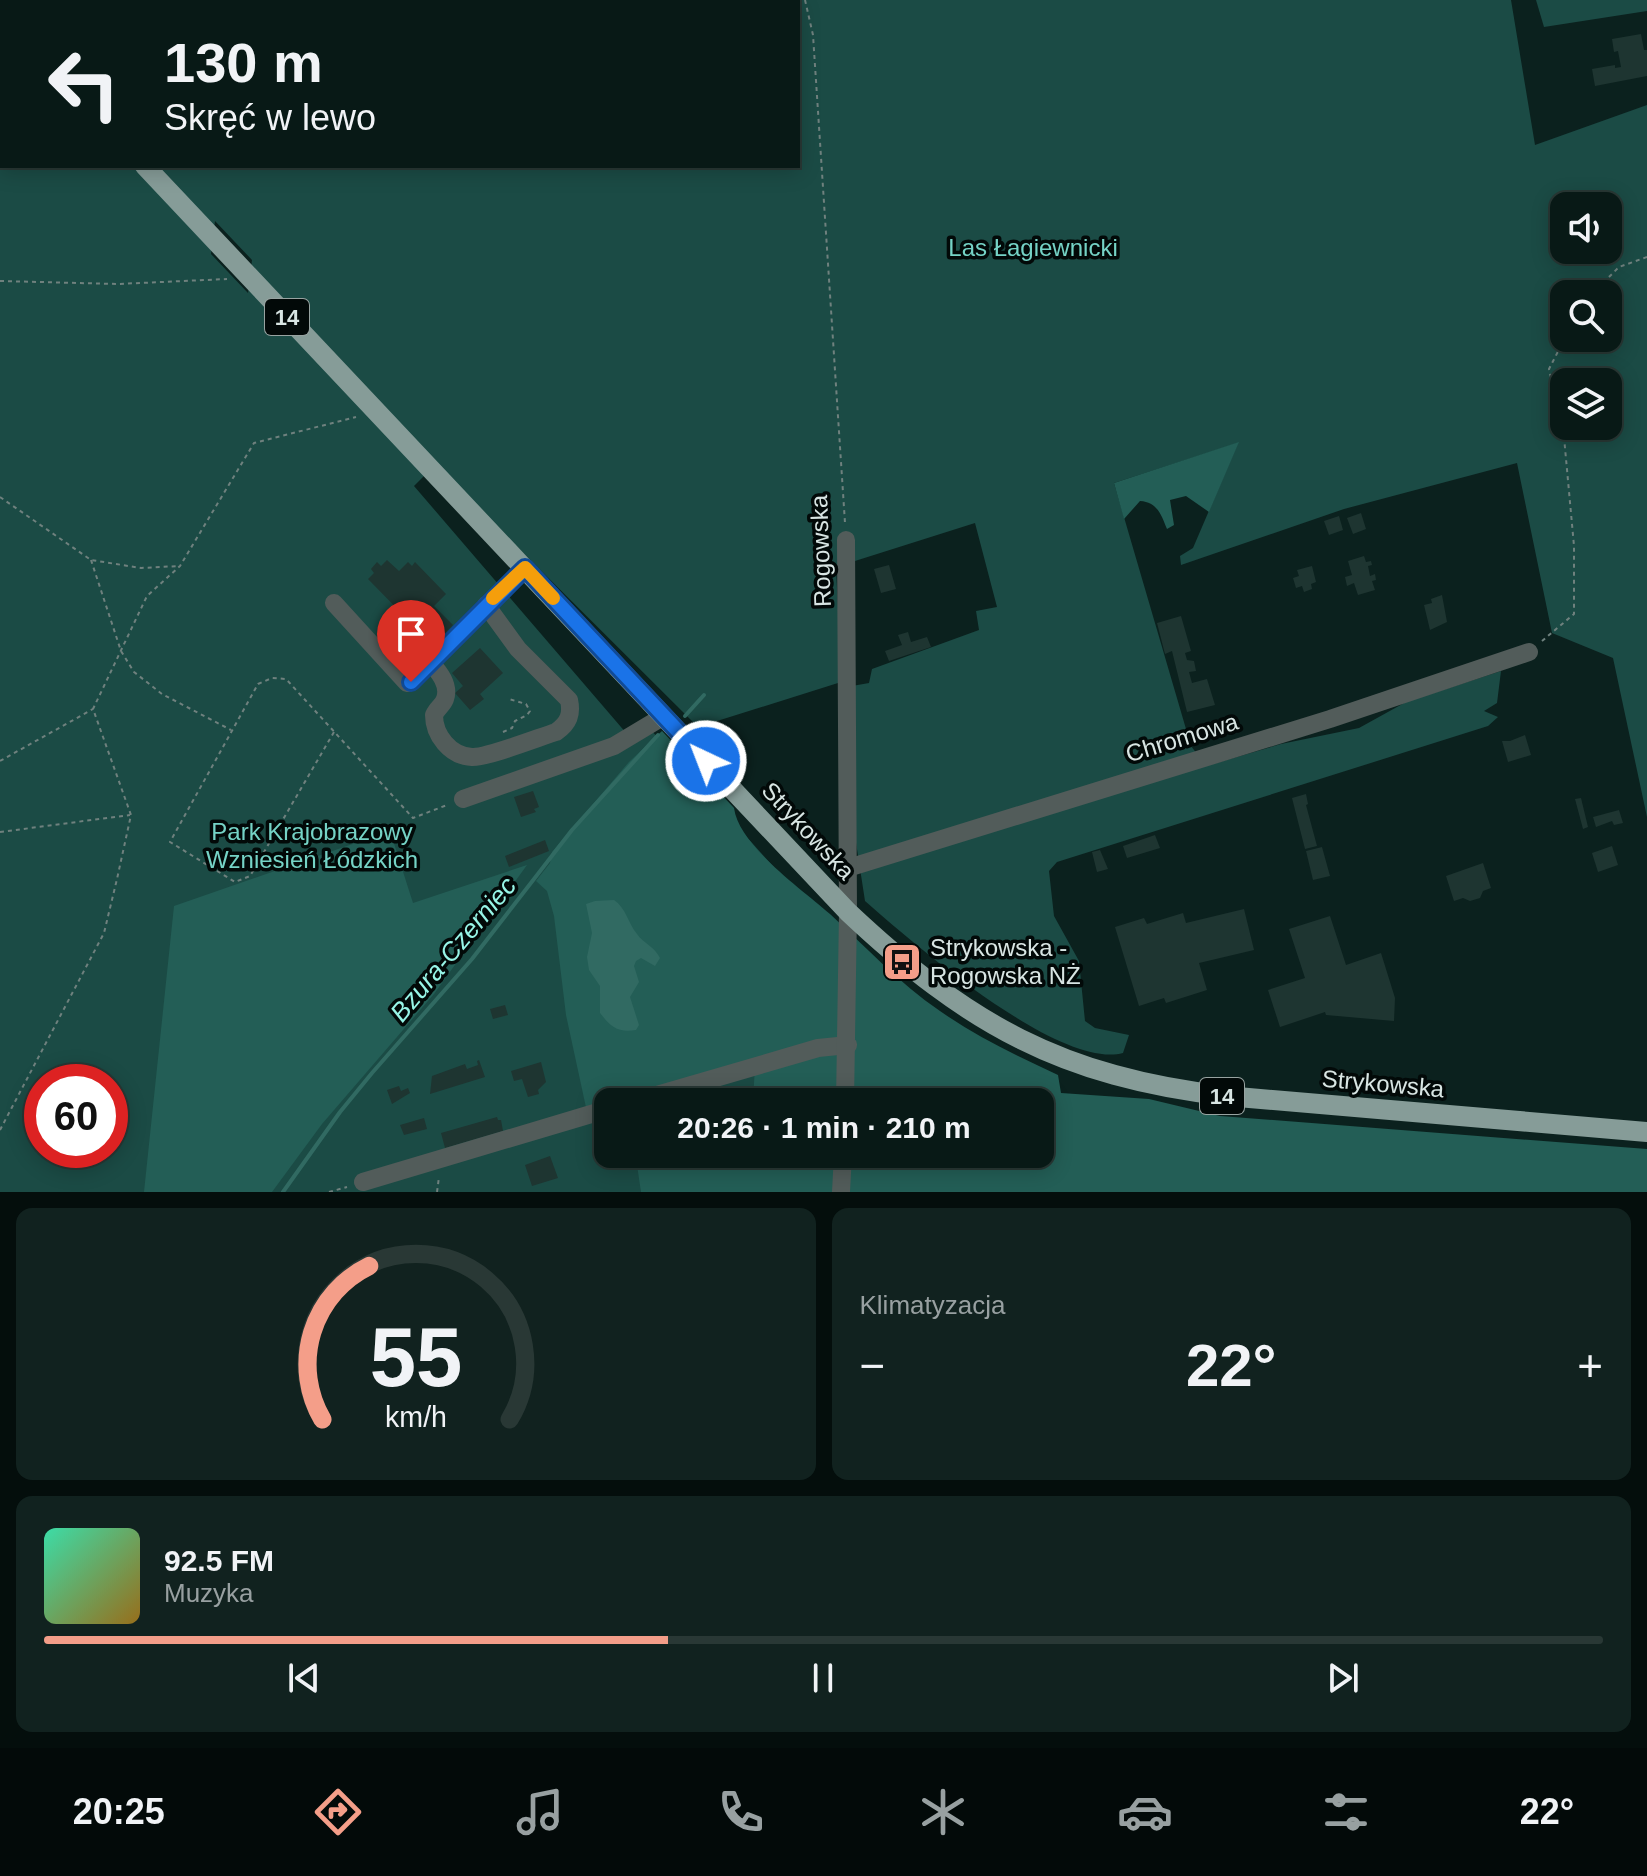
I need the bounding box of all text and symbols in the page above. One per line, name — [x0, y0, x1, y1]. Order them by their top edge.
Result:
text: 130 m — [164, 31, 323, 94]
icon: left — [32, 32, 136, 136]
text: Skręć w lewo — [164, 97, 376, 138]
map controls — [1550, 192, 1622, 440]
button: sound — [1550, 192, 1622, 264]
park label: Las Łagiewnicki — [948, 234, 1118, 261]
button: search — [1550, 280, 1622, 352]
road number: 14 — [265, 299, 309, 335]
button: layers — [1550, 368, 1622, 440]
street label: Rogowska — [805, 494, 836, 607]
pin — [377, 600, 445, 682]
icon: arrive — [389, 612, 433, 656]
street label: Chromowa — [1122, 707, 1242, 767]
position arrow — [664, 719, 748, 803]
street label: Strykowska — [757, 777, 861, 885]
park label: Park Krajobrazowy Wzniesień Łódzkich — [206, 818, 418, 873]
water label: Bzura-Czerniec — [384, 871, 522, 1027]
place label: Strykowska - Rogowska NŻ — [930, 934, 1081, 989]
bus stop icon: Strykowska - Rogowska NŻ — [881, 941, 923, 983]
speed limit sign: 60 — [24, 1064, 128, 1168]
street label: Strykowska — [1321, 1065, 1446, 1102]
road number: 14 — [1200, 1078, 1244, 1114]
text: 20:26 · 1 min · 210 m — [677, 1111, 971, 1144]
text: Klimatyzacja — [860, 1290, 1005, 1320]
text: 55 — [369, 1311, 462, 1404]
text: 22° — [1186, 1332, 1277, 1399]
text: − — [860, 1341, 885, 1390]
text: + — [1577, 1341, 1603, 1390]
text: km/h — [385, 1401, 447, 1433]
text: 92.5 FM — [164, 1544, 274, 1577]
text: Muzyka — [164, 1578, 254, 1608]
icon: previous — [282, 1656, 326, 1700]
icon: pause — [801, 1656, 845, 1700]
icon: next — [1321, 1656, 1365, 1700]
icon: directions — [310, 1784, 366, 1840]
icon: music — [512, 1784, 568, 1840]
icon: phone — [713, 1784, 769, 1840]
icon: climate — [915, 1784, 971, 1840]
icon: car — [1117, 1784, 1173, 1840]
icon: filters — [1318, 1784, 1374, 1840]
text: 20:25 — [73, 1791, 165, 1832]
text: 22° — [1520, 1791, 1574, 1832]

